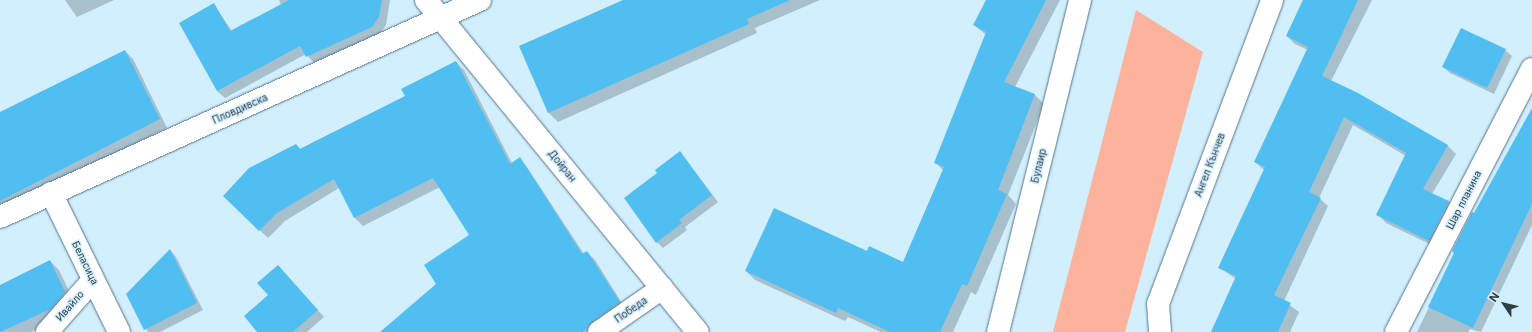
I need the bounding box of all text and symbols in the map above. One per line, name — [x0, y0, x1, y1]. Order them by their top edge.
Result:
street label: Пловдивска — [210, 91, 270, 127]
street label: Ангел Кънчев — [1192, 131, 1228, 199]
street label: Дойран — [545, 148, 579, 184]
street label: Булаир — [1029, 148, 1049, 184]
street label: Шар планина — [1444, 168, 1484, 232]
street label: Беласица — [69, 239, 101, 287]
north arrow — [1484, 284, 1524, 324]
street label: Ивайло — [53, 288, 87, 324]
text: N — [1486, 290, 1502, 305]
street label: Победа — [612, 294, 650, 326]

